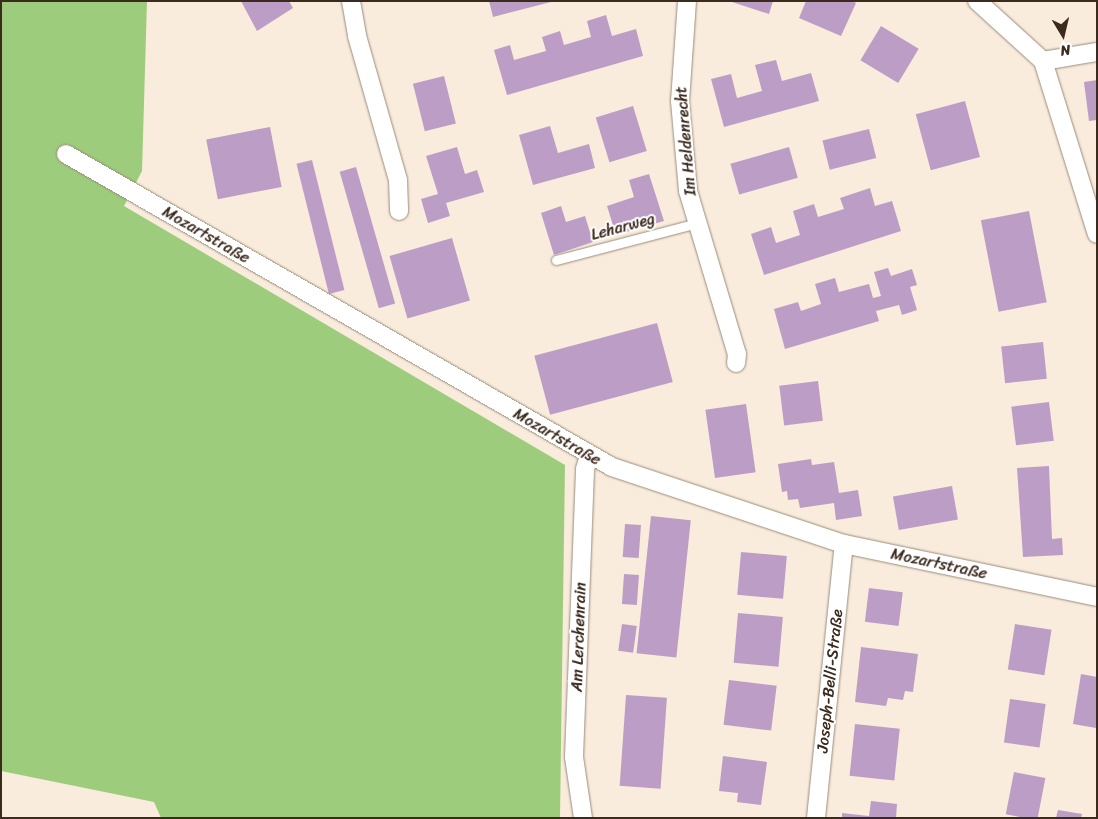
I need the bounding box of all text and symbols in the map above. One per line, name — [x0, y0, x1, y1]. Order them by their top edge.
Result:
north arrow — [1038, 10, 1088, 60]
text: N — [1059, 37, 1072, 63]
street label: Im Heldenrecht — [672, 85, 700, 197]
street label: Mozartstraße — [159, 202, 253, 268]
street label: Leharweg — [589, 209, 657, 245]
street label: Mozartstraße — [510, 404, 604, 470]
street label: Mozartstraße — [889, 544, 989, 584]
street label: Am Lerchenrain — [567, 582, 591, 692]
street label: Joseph-Belli-Straße — [813, 608, 847, 754]

